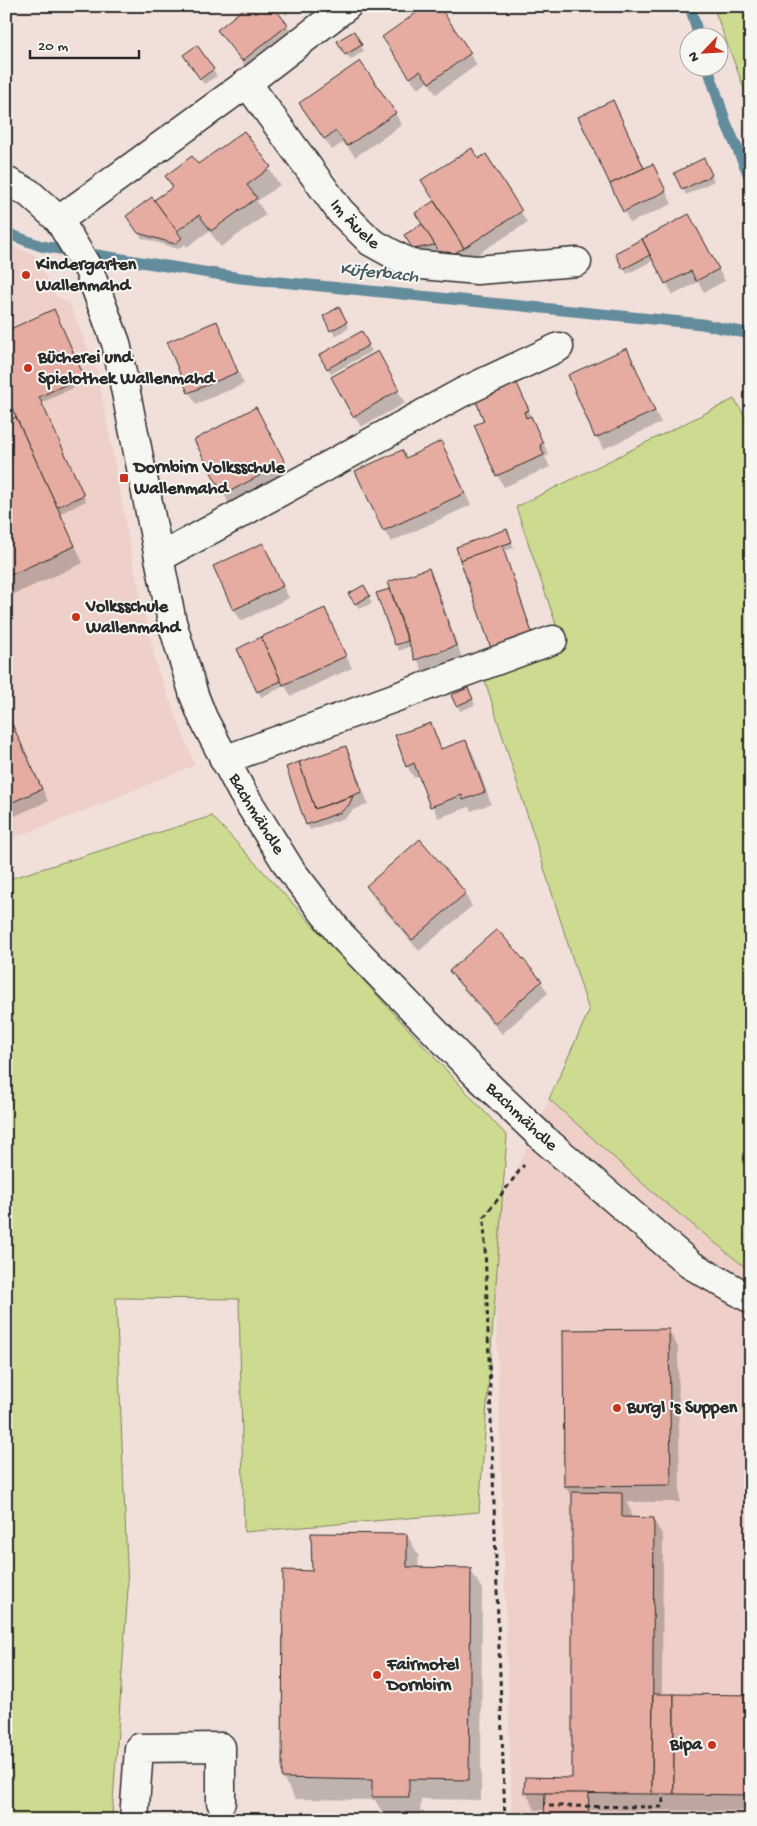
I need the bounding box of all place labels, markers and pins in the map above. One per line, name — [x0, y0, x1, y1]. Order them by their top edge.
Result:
place label: Kindergarten Wallenmahd — [35, 255, 137, 297]
marker: Kindergarten Wallenmahd — [20, 269, 32, 281]
place label: Bücherei und Spielothek Wallenmahd — [37, 348, 217, 390]
marker: Bücherei und Spielothek Wallenmahd — [22, 362, 34, 374]
place label: Dornbirn Volksschule Wallenmahd — [132, 458, 285, 500]
marker: Dornbirn Volksschule Wallenmahd — [118, 472, 130, 484]
place label: Volksschule Wallenmahd — [85, 597, 183, 639]
marker: Volksschule Wallenmahd — [70, 611, 82, 623]
place label: Burgl 's Suppen — [626, 1398, 738, 1419]
marker: Burgl 's Suppen — [611, 1402, 623, 1414]
place label: Fairmotel Dornbirn — [385, 1655, 459, 1697]
marker: Fairmotel Dornbirn — [371, 1669, 383, 1681]
place label: Bipa — [669, 1735, 703, 1756]
marker: Bipa — [706, 1739, 718, 1751]

